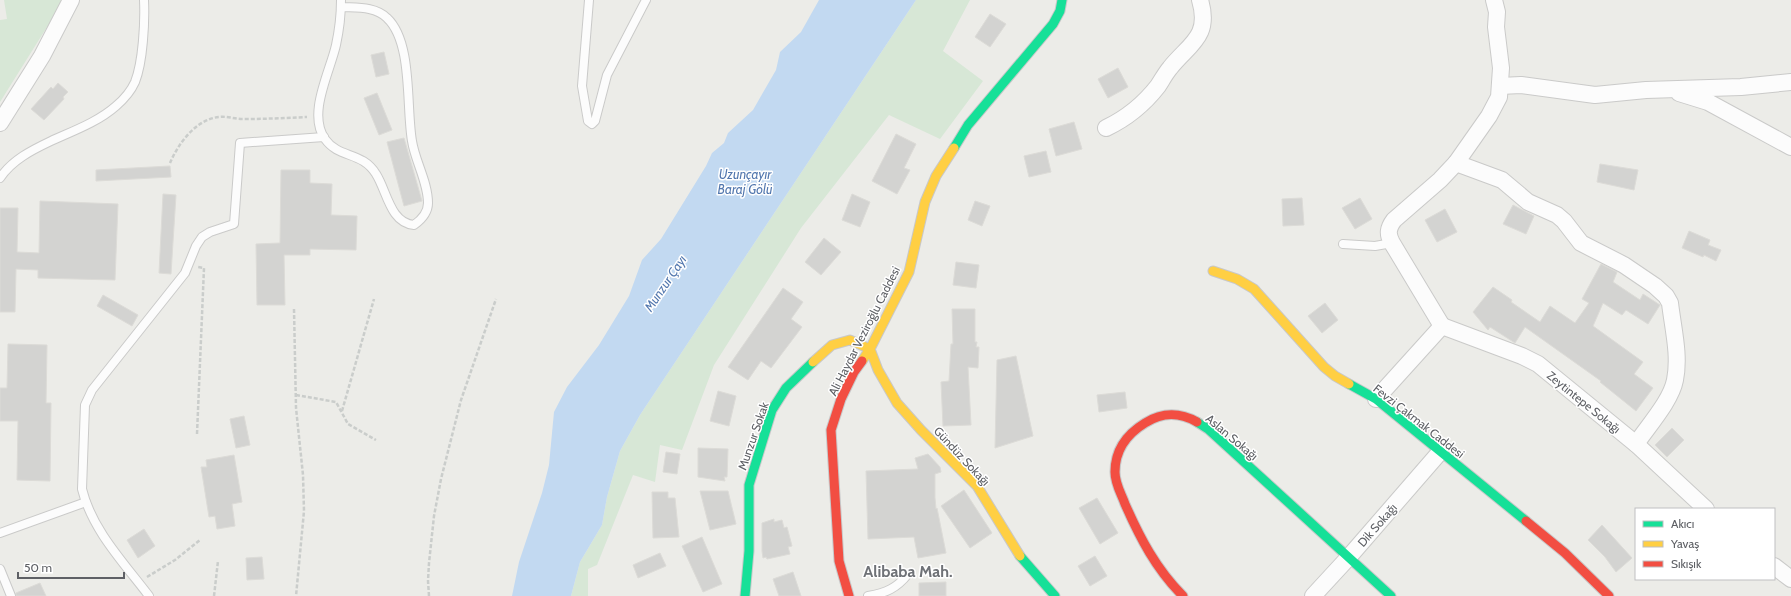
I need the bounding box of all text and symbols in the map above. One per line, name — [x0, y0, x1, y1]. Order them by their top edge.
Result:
water label: Uzunçayır Baraj Gölü — [718, 166, 773, 198]
water label: Munzur Çayı — [640, 252, 690, 315]
street label: Ali Haydar Veziroğlu Caddesi — [825, 264, 903, 398]
street label: Zeytintepe Sokağı — [1544, 368, 1624, 436]
street label: Fevzi Çakmak Caddesi — [1370, 381, 1468, 461]
street label: Munzur Sokak — [734, 399, 772, 472]
street label: Aslan Sokağı — [1203, 411, 1261, 463]
street label: Gündüz Sokağı — [931, 423, 993, 489]
street label: Dik Sokağı — [1354, 500, 1400, 550]
legend — [1635, 508, 1775, 580]
text: Akıcı — [1671, 516, 1694, 531]
text: Yavaş — [1670, 536, 1699, 551]
scale bar — [18, 554, 124, 580]
text: Sıkışık — [1671, 556, 1702, 571]
text: 50 m — [24, 560, 52, 575]
district label: Alibaba Mah. — [863, 562, 953, 581]

